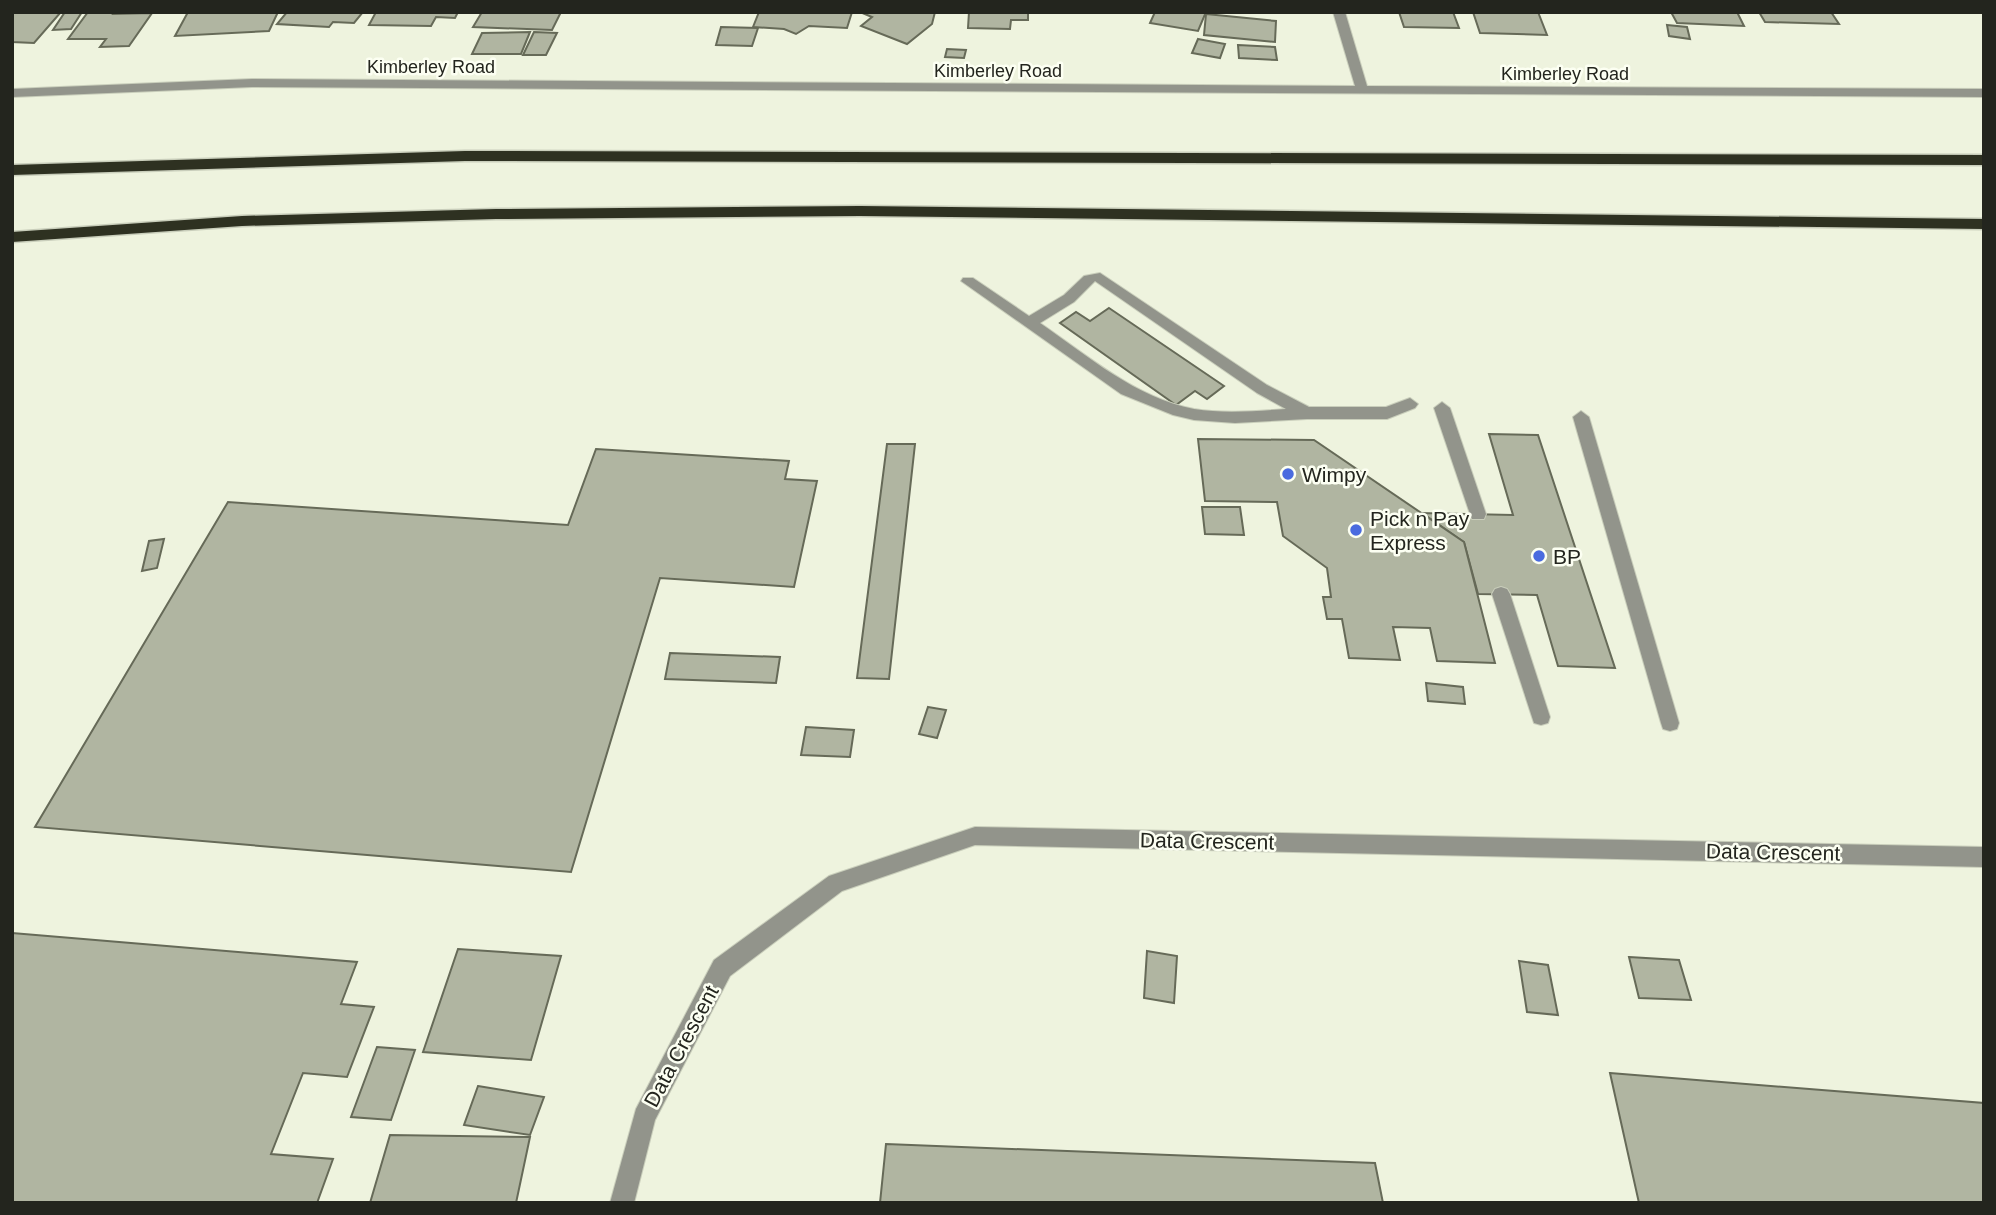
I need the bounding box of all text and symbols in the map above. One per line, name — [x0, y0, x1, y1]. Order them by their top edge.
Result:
street label: Kimberley Road — [367, 57, 495, 77]
street label: Kimberley Road — [934, 61, 1062, 81]
street label: Kimberley Road — [1501, 64, 1629, 84]
place label: Wimpy — [1302, 463, 1367, 486]
marker: Wimpy — [1280, 466, 1296, 482]
place label: Pick n Pay Express — [1370, 507, 1470, 554]
marker: Pick n Pay Express — [1348, 522, 1364, 538]
place label: BP — [1553, 545, 1581, 568]
marker: BP — [1531, 548, 1547, 564]
street label: Data Crescent — [1140, 828, 1274, 854]
street label: Data Crescent — [1706, 839, 1840, 865]
street label: Data Crescent — [639, 981, 723, 1111]

